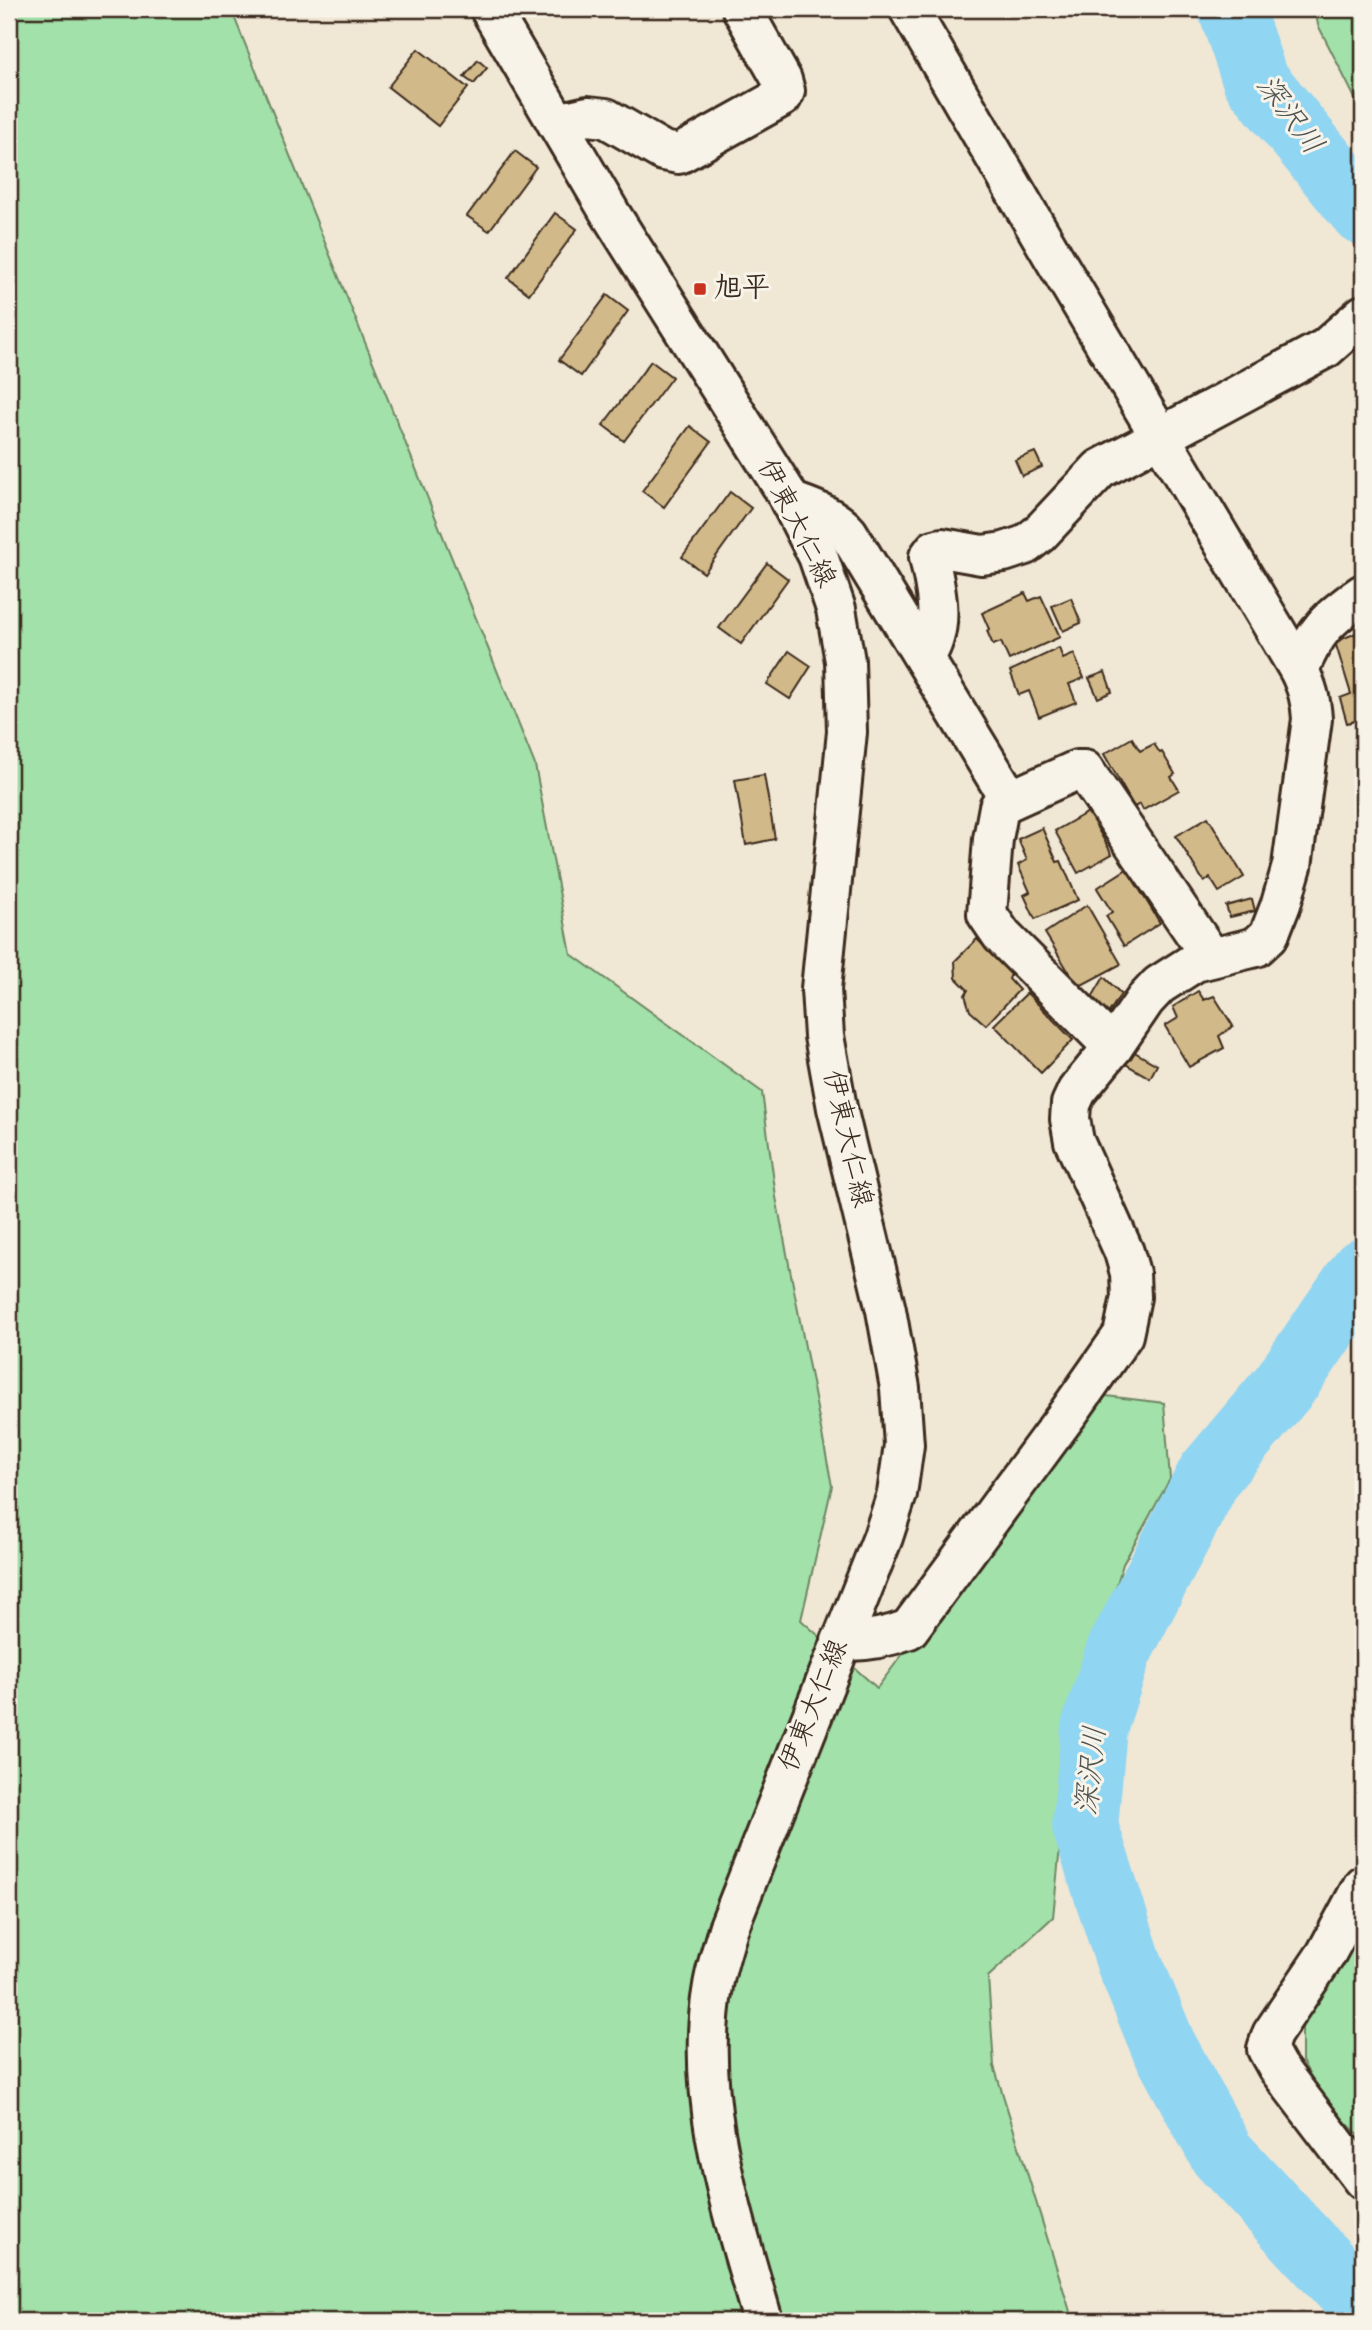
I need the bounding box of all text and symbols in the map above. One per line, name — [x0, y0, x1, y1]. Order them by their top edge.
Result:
water label: 深沢川 — [1243, 67, 1333, 165]
place label: 旭平 — [714, 269, 770, 310]
marker: 旭平 — [692, 281, 708, 297]
street label: 伊東大仁線 — [745, 452, 845, 596]
street label: 伊東大仁線 — [810, 1066, 882, 1212]
street label: 伊東大仁線 — [770, 1633, 860, 1779]
water label: 深沢川 — [1066, 1724, 1120, 1818]

